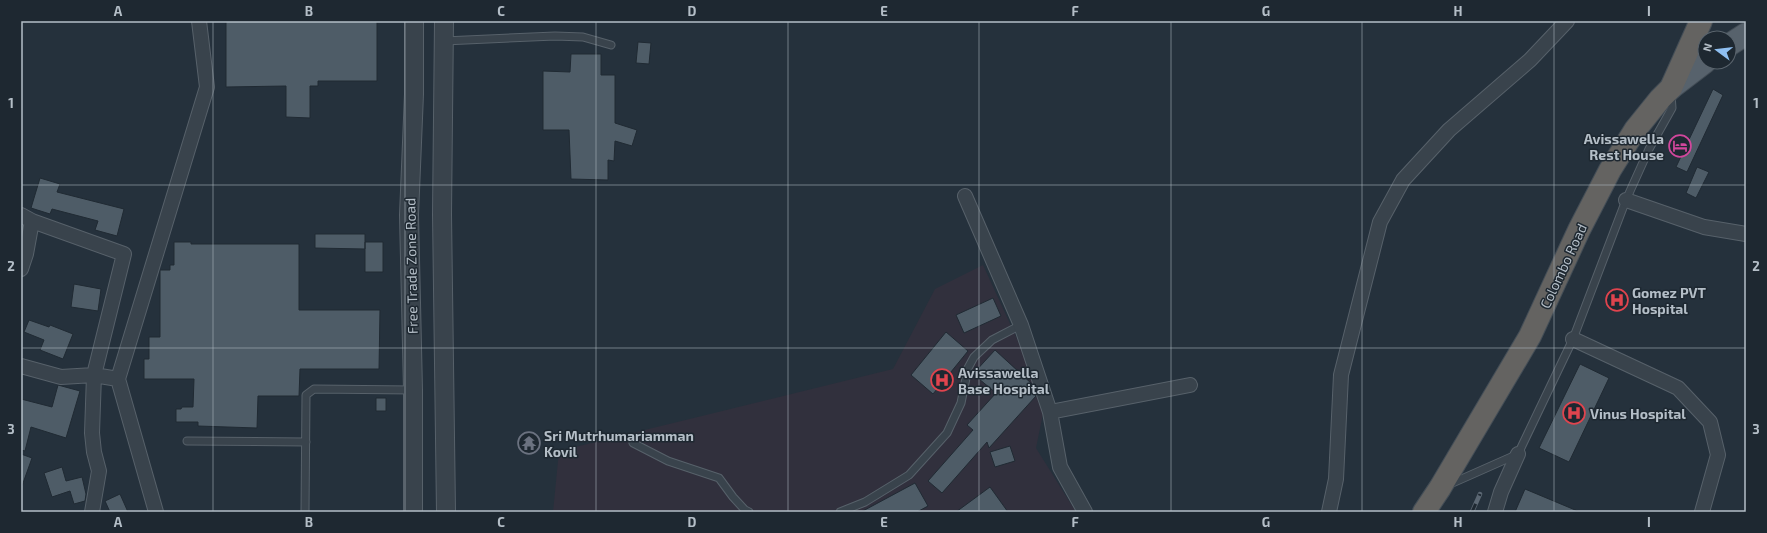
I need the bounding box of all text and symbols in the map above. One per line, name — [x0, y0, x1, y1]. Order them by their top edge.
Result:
text: A — [114, 3, 123, 19]
text: B — [305, 3, 313, 19]
text: C — [497, 3, 505, 19]
text: D — [688, 3, 697, 19]
text: E — [880, 3, 888, 19]
text: F — [1071, 3, 1079, 19]
text: G — [1262, 3, 1270, 19]
text: H — [1454, 3, 1463, 19]
text: I — [1647, 3, 1651, 19]
north arrow — [1697, 30, 1737, 70]
text: N — [1700, 42, 1714, 53]
text: 1 — [8, 95, 14, 111]
text: 1 — [1753, 95, 1759, 111]
place label: Avissawella Rest House — [1584, 130, 1664, 163]
hotel icon: Avissawella Rest House — [1667, 133, 1693, 159]
street label: Free Trade Zone Road — [401, 198, 421, 334]
street label: Colombo Road — [1536, 221, 1590, 311]
text: 2 — [7, 258, 15, 274]
text: 2 — [1752, 258, 1760, 274]
place label: Gomez PVT Hospital — [1632, 284, 1707, 317]
hospital icon: Gomez PVT Hospital — [1604, 287, 1630, 313]
place label: Avissawella Base Hospital — [958, 364, 1050, 397]
hospital icon: Avissawella Base Hospital — [929, 367, 955, 393]
hospital icon: Vinus Hospital — [1561, 400, 1587, 426]
place label: Vinus Hospital — [1590, 405, 1686, 422]
text: 3 — [7, 421, 15, 437]
text: 3 — [1752, 421, 1760, 437]
place label: Sri Mutrhumariamman Kovil — [544, 427, 694, 460]
temple icon: Sri Mutrhumariamman Kovil — [516, 430, 542, 456]
text: A — [114, 514, 123, 530]
text: B — [305, 514, 313, 530]
text: C — [497, 514, 505, 530]
text: D — [688, 514, 697, 530]
text: E — [880, 514, 888, 530]
text: F — [1071, 514, 1079, 530]
text: G — [1262, 514, 1270, 530]
text: H — [1454, 514, 1463, 530]
text: I — [1647, 514, 1651, 530]

